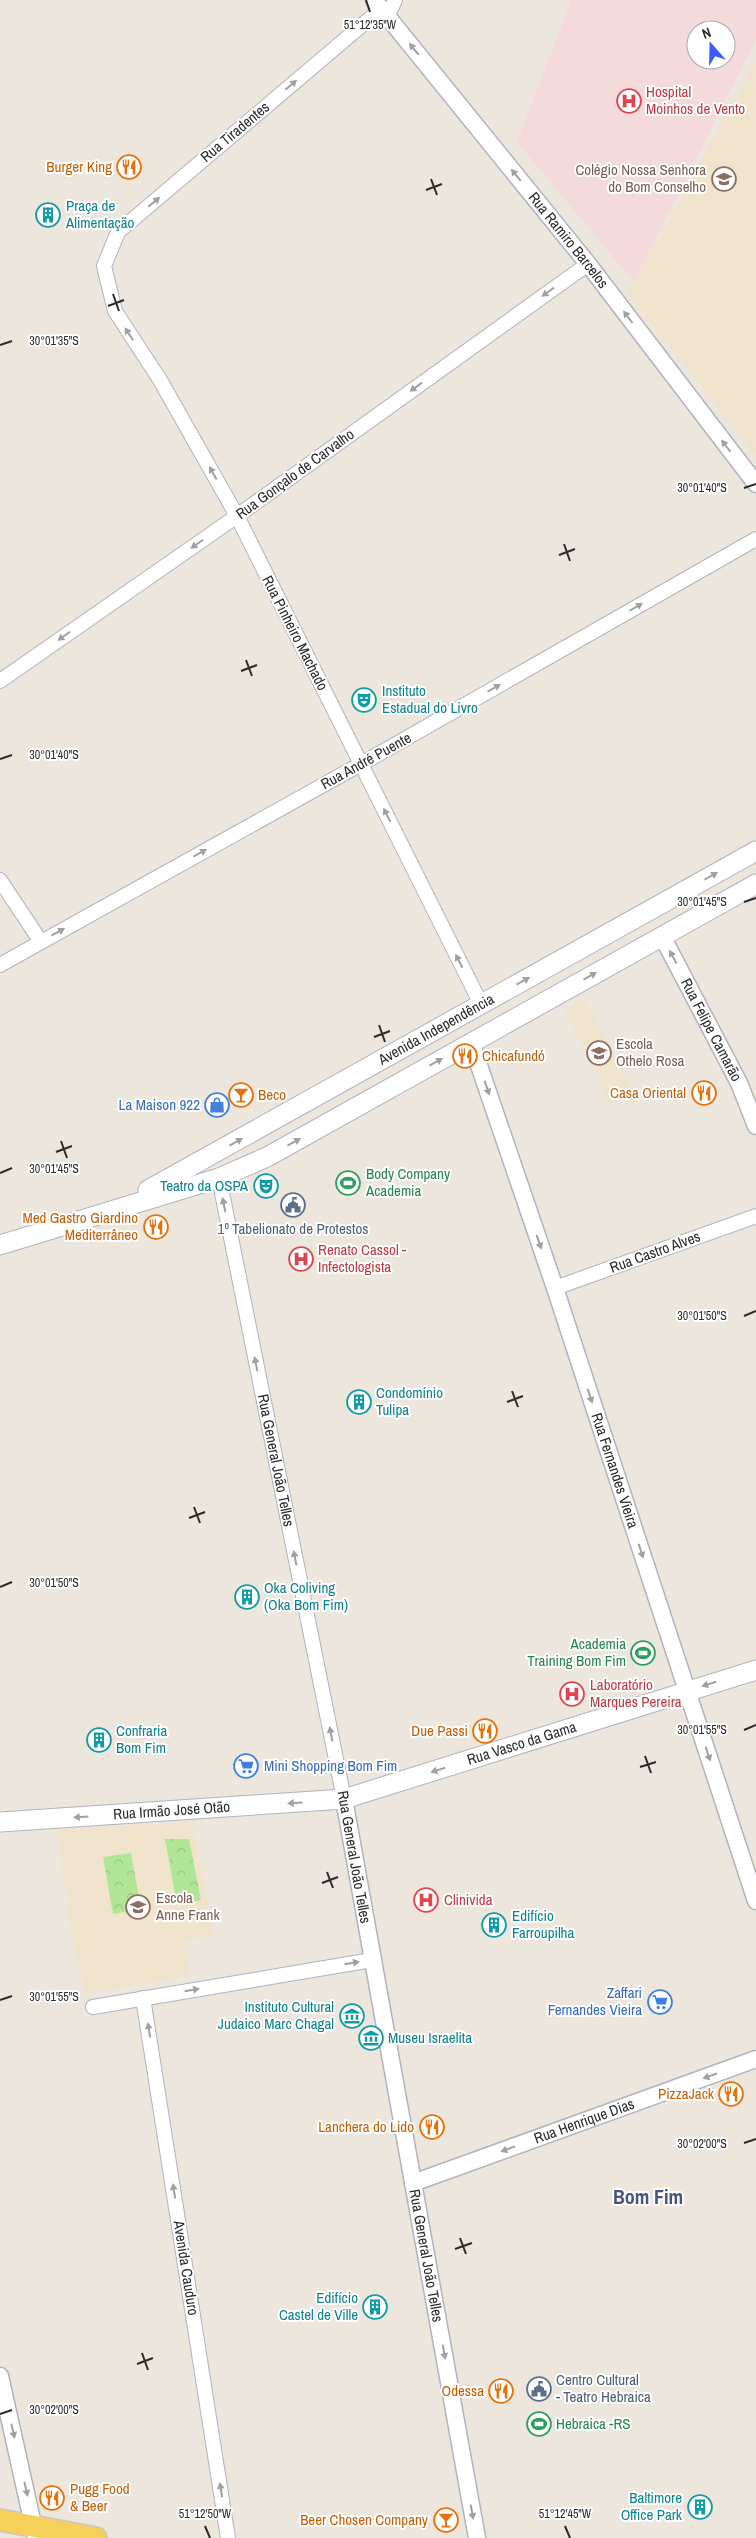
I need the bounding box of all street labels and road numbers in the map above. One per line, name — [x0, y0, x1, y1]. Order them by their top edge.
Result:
street label: Rua Tiradentes — [196, 96, 274, 167]
street label: Rua Ramiro Barcelos — [524, 187, 614, 292]
street label: Rua Gonçalo de Carvalho — [231, 423, 358, 524]
street label: Rua Pinheiro Machado — [257, 572, 334, 694]
street label: Rua André Puente — [317, 727, 415, 794]
street label: Rua Felipe Camarão — [676, 974, 747, 1085]
street label: Avenida Independência — [373, 988, 498, 1070]
street label: Rua Castro Alves — [607, 1225, 703, 1278]
street label: Rua General João Telles — [253, 1392, 300, 1528]
street label: Rua Fernandes Vieira — [587, 1410, 644, 1531]
street label: Rua Vasco da Gama — [464, 1716, 579, 1770]
street label: Rua General João Telles — [332, 1789, 377, 1925]
street label: Rua Irmão José Otão — [113, 1796, 231, 1824]
street label: Rua Henrique Dias — [531, 2093, 637, 2148]
street label: Rua General João Telles — [404, 2187, 449, 2324]
street label: Avenida Cauduro — [168, 2218, 204, 2317]

